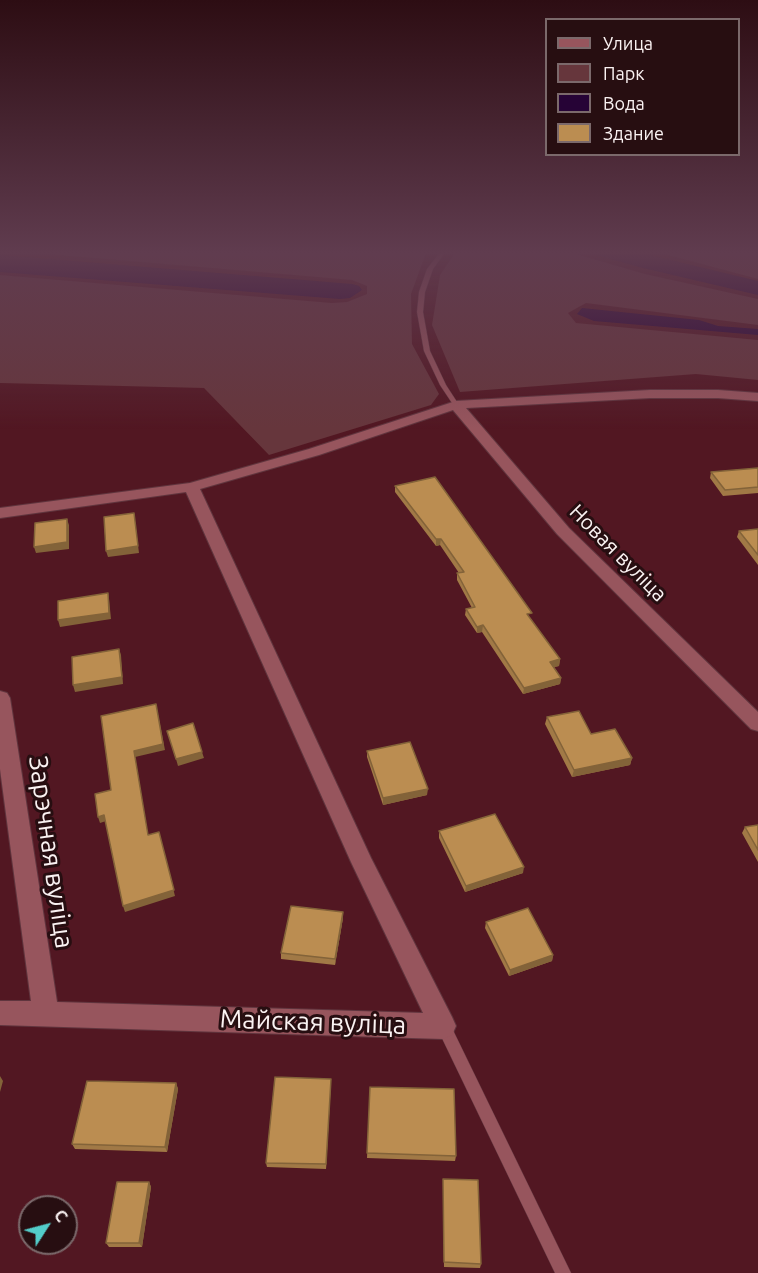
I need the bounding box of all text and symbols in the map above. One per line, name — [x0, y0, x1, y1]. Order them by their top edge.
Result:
legend — [545, 18, 740, 156]
text: Улица — [603, 33, 653, 53]
text: Парк — [603, 63, 644, 83]
text: Вода — [603, 93, 645, 113]
text: Здание — [603, 123, 664, 143]
street label: Новая вуліца — [564, 499, 672, 607]
street label: Зарэчная вуліца — [22, 754, 80, 950]
street label: Майская вуліца — [219, 1003, 407, 1041]
north arrow — [18, 1195, 78, 1255]
text: С — [51, 1206, 71, 1225]

